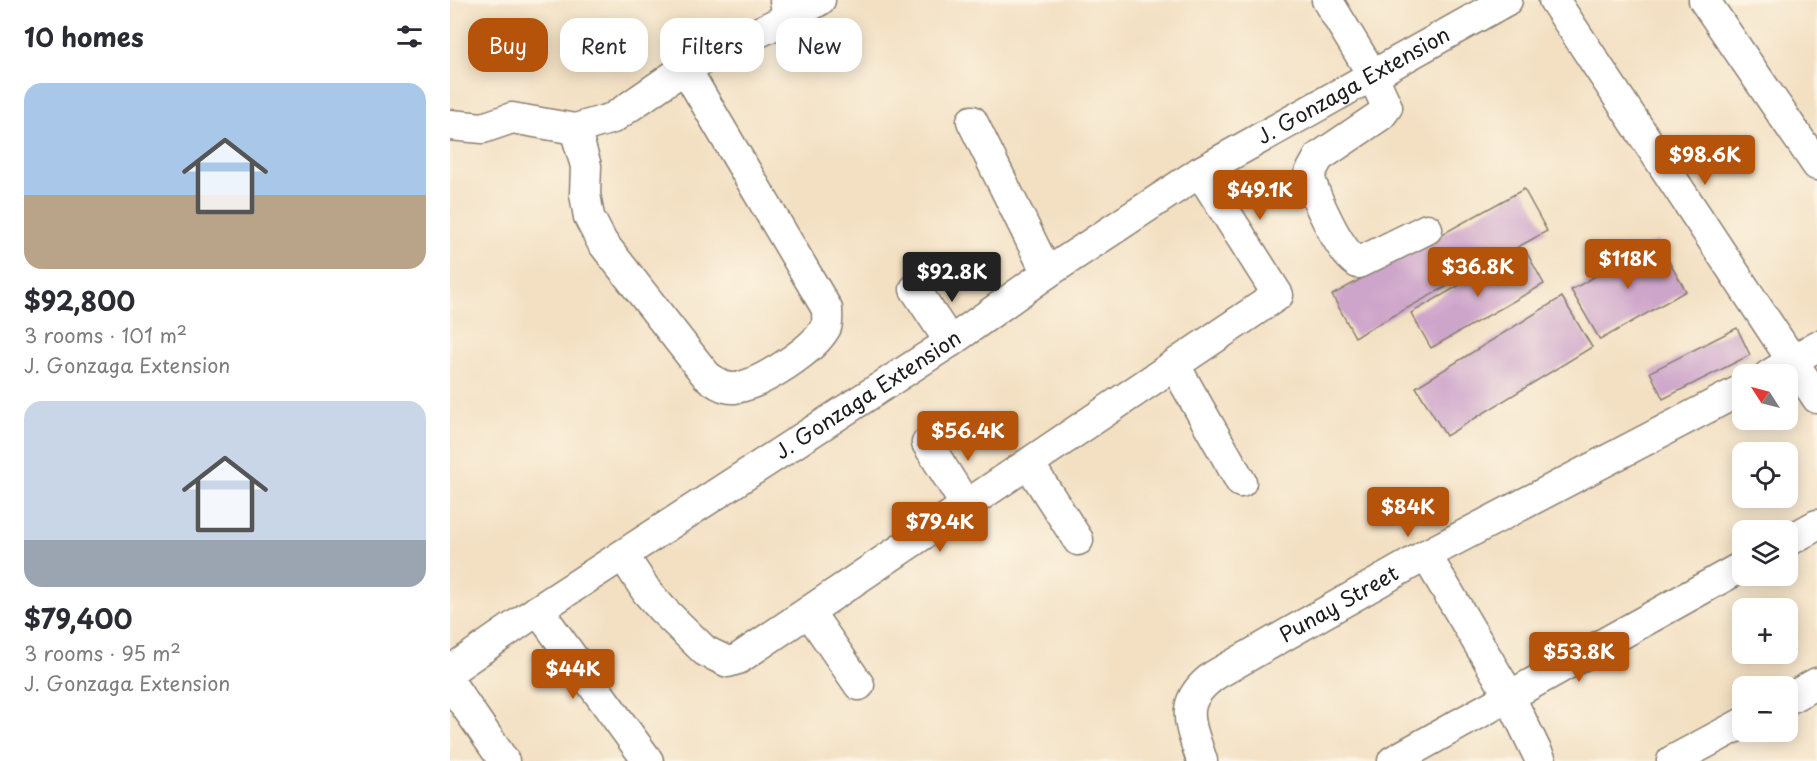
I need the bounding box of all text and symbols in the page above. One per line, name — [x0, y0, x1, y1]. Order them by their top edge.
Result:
text: 10 homes — [24, 17, 144, 56]
street label: J. Gonzaga Extension — [1250, 17, 1455, 151]
chip: Buy — [468, 18, 548, 72]
chip: Rent — [560, 18, 648, 72]
chip: Filters — [660, 18, 764, 72]
chip: New — [776, 18, 862, 72]
icon: filters — [393, 20, 426, 53]
icon: home — [171, 122, 279, 230]
pin: $98.6K — [1656, 135, 1754, 186]
text: $98.6K — [1669, 139, 1741, 169]
pin: $49.1K — [1211, 170, 1309, 221]
text: $49.1K — [1227, 174, 1293, 204]
pin: $118K — [1586, 239, 1670, 290]
text: $118K — [1599, 243, 1657, 273]
pin: $36.8K — [1429, 247, 1527, 298]
text: $36.8K — [1442, 251, 1514, 281]
pin: $92.8K — [903, 252, 1001, 303]
text: $92.8K — [917, 256, 987, 286]
text: $92,800 — [24, 281, 135, 320]
text: 3 rooms · 101 m² — [24, 320, 187, 350]
street label: J. Gonzaga Extension — [768, 321, 967, 466]
text: J. Gonzaga Extension — [24, 350, 230, 380]
north arrow — [1732, 364, 1798, 430]
map controls — [1732, 364, 1798, 742]
pin: $56.4K — [919, 411, 1017, 462]
text: $56.4K — [931, 415, 1005, 445]
icon: home — [171, 440, 279, 548]
button: locate — [1732, 442, 1798, 508]
pin: $84K — [1372, 487, 1444, 538]
text: $84K — [1381, 491, 1435, 521]
pin: $79.4K — [891, 502, 989, 553]
text: $79.4K — [906, 506, 974, 536]
button: layers — [1732, 520, 1798, 586]
street label: Punay Street — [1273, 556, 1404, 649]
button: + — [1732, 598, 1798, 664]
text: $79,400 — [24, 599, 133, 638]
pin: $53.8K — [1530, 632, 1628, 683]
text: $53.8K — [1543, 636, 1615, 666]
text: 3 rooms · 95 m² — [24, 638, 181, 668]
pin: $44K — [537, 649, 609, 700]
text: $44K — [546, 653, 600, 683]
text: J. Gonzaga Extension — [24, 668, 230, 698]
button: − — [1732, 676, 1798, 742]

